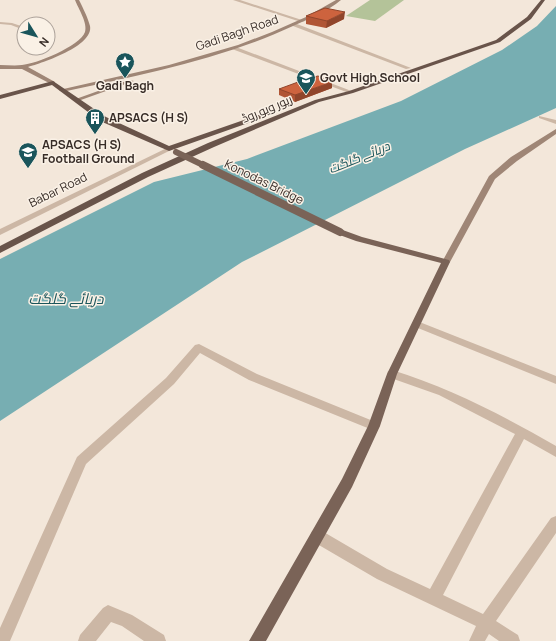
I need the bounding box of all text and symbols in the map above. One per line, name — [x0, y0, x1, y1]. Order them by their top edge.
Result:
street label: Gadi Bagh Road — [193, 10, 281, 55]
north arrow — [16, 16, 56, 56]
text: N — [36, 35, 53, 50]
place icon: Gadi Bagh — [114, 51, 136, 79]
school or university icon: Govt High School — [295, 67, 317, 95]
place label: Govt High School — [320, 69, 420, 86]
place label: Gadi Bagh — [96, 77, 154, 94]
street label: ریور ویو روڈ — [239, 90, 295, 127]
building icon: APSACS (H S) — [84, 107, 106, 135]
place label: APSACS (H S) — [109, 109, 189, 126]
place label: APSACS (H S) Football Ground — [42, 136, 135, 167]
water label: دریائے گلگت — [326, 136, 393, 177]
school or university icon: APSACS (H S) Football Ground — [17, 141, 39, 169]
street label: Konodas Bridge — [222, 155, 307, 208]
street label: Babar Road — [26, 168, 90, 211]
water label: دریائے گلگت — [29, 288, 104, 309]

